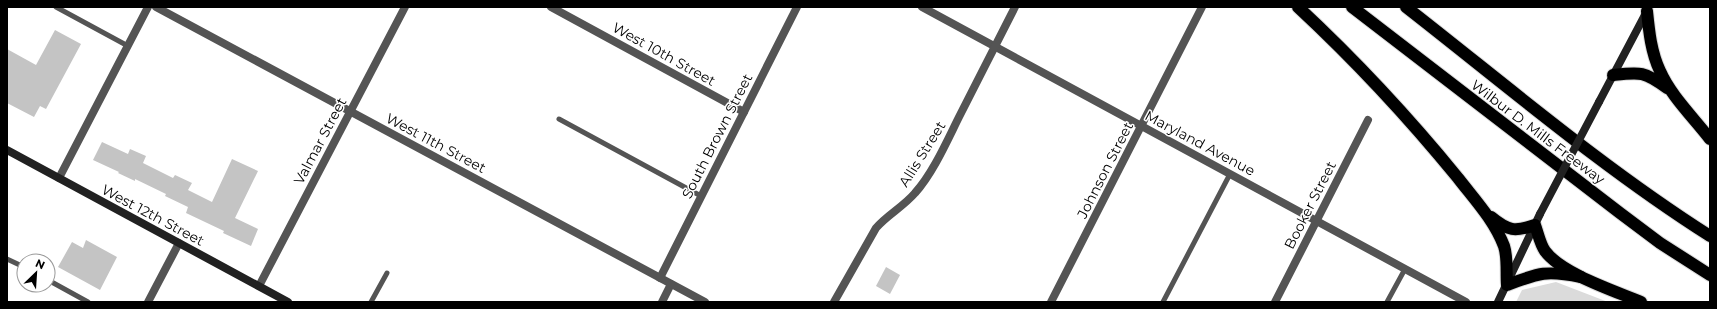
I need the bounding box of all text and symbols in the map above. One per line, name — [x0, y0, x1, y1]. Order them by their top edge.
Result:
street label: West 10th Street — [609, 18, 719, 90]
street label: South Brown Street — [678, 70, 756, 202]
street label: Wilbur D. Mills Freeway — [1468, 76, 1609, 188]
street label: Valmar Street — [290, 94, 351, 187]
street label: Maryland Avenue — [1142, 106, 1258, 180]
street label: West 11th Street — [383, 109, 489, 177]
street label: Allis Street — [895, 118, 949, 190]
street label: Johnson Street — [1073, 119, 1137, 222]
street label: Booker Street — [1280, 158, 1340, 252]
street label: West 12th Street — [99, 180, 208, 250]
north arrow — [16, 253, 56, 293]
text: N — [33, 256, 47, 272]

